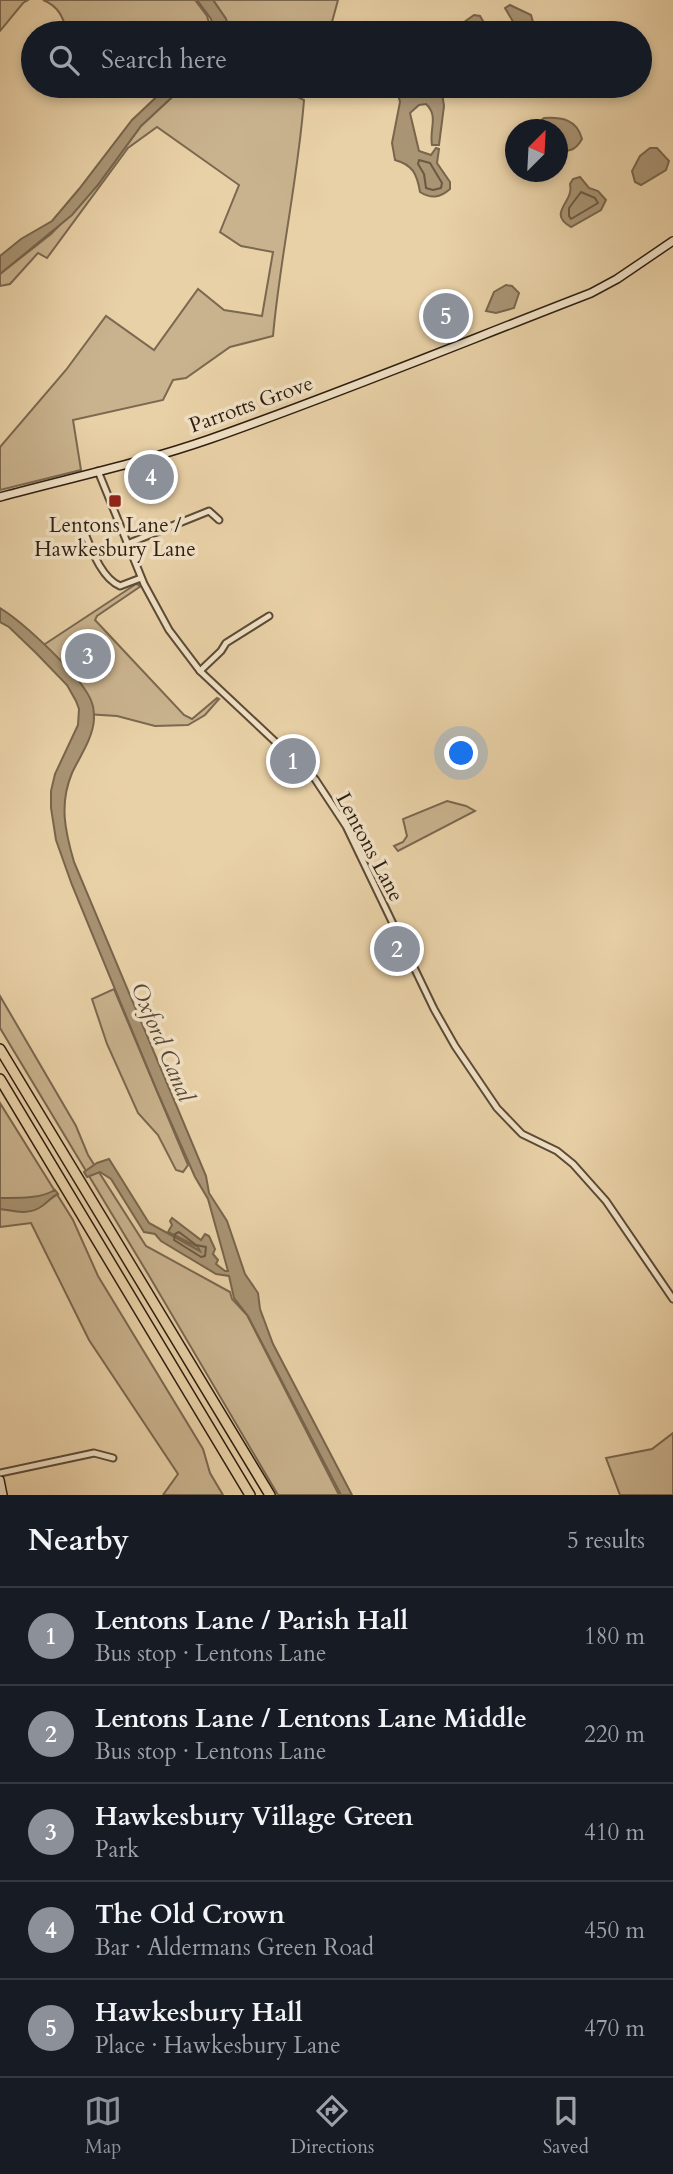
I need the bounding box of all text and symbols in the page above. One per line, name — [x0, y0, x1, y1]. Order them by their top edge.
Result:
search box — [21, 21, 652, 98]
icon: search — [45, 41, 83, 79]
text: Search here — [101, 42, 227, 77]
north arrow — [505, 119, 568, 182]
pin: 5 — [423, 290, 469, 342]
street label: Parrotts Grove — [185, 369, 317, 440]
pin: 4 — [128, 451, 174, 503]
marker: Lentons Lane / Hawkesbury Lane — [107, 493, 123, 509]
place label: Lentons Lane / Hawkesbury Lane — [34, 511, 196, 564]
pin: 3 — [65, 630, 111, 682]
pin: 1 — [270, 735, 316, 787]
your location — [444, 736, 478, 770]
street label: Lentons Lane — [329, 787, 411, 907]
pin: 2 — [374, 923, 420, 975]
water label: Oxford Canal — [123, 978, 202, 1107]
text: Nearby — [28, 1520, 129, 1561]
text: 5 results — [567, 1525, 645, 1556]
text: Lentons Lane / Parish Hall — [95, 1603, 408, 1638]
text: 1 — [45, 1621, 57, 1652]
text: 180 m — [584, 1621, 645, 1652]
text: Bus stop · Lentons Lane — [95, 1638, 326, 1669]
text: Lentons Lane / Lentons Lane Middle — [95, 1701, 527, 1736]
text: 2 — [45, 1719, 57, 1750]
text: 220 m — [584, 1719, 645, 1750]
text: Bus stop · Lentons Lane — [95, 1736, 326, 1767]
text: Hawkesbury Village Green — [95, 1799, 413, 1834]
text: 3 — [45, 1817, 57, 1848]
text: 410 m — [584, 1817, 645, 1848]
text: Park — [95, 1834, 139, 1865]
text: The Old Crown — [95, 1897, 285, 1932]
text: 4 — [45, 1915, 57, 1946]
text: 450 m — [584, 1915, 645, 1946]
text: Bar · Aldermans Green Road — [95, 1932, 374, 1963]
text: Hawkesbury Hall — [95, 1995, 302, 2030]
text: 5 — [45, 2013, 57, 2044]
text: 470 m — [584, 2013, 645, 2044]
text: Place · Hawkesbury Lane — [95, 2030, 341, 2061]
tab: Map — [84, 2092, 122, 2160]
tab: Directions — [291, 2092, 374, 2160]
tab: Saved — [543, 2092, 589, 2160]

